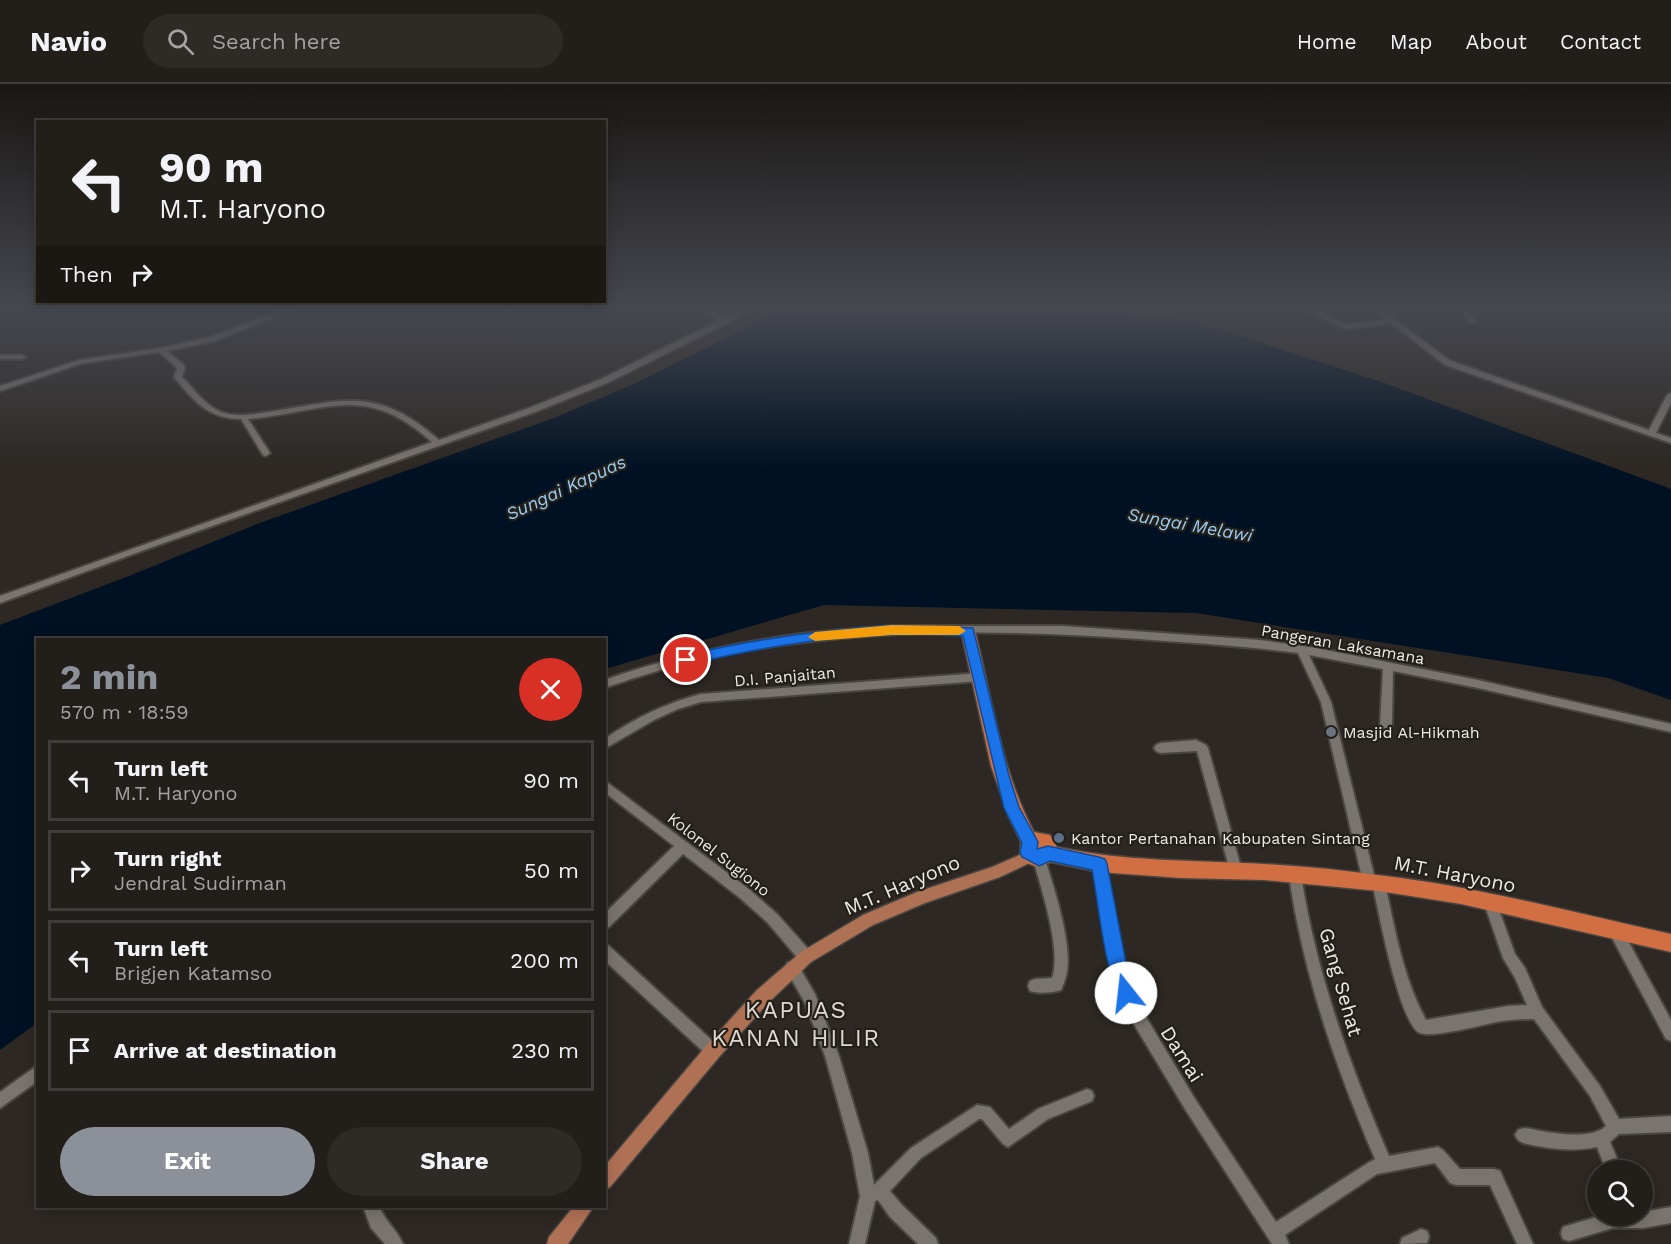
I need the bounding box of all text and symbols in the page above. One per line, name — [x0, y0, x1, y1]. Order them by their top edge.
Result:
search box — [143, 14, 563, 68]
text: Navio — [30, 25, 107, 58]
icon: search — [164, 25, 197, 58]
text: Search here — [212, 29, 341, 54]
text: Home — [1297, 29, 1357, 54]
text: Map — [1390, 29, 1433, 54]
text: About — [1466, 29, 1527, 54]
text: Contact — [1560, 29, 1641, 54]
text: 90 m — [159, 143, 263, 192]
icon: left — [60, 144, 138, 222]
text: M.T. Haryono — [159, 193, 326, 225]
icon: right — [125, 258, 158, 291]
text: Then — [60, 262, 113, 287]
water label: Sungai Kapuas — [503, 451, 629, 524]
water label: Sungai Melawi — [1126, 503, 1256, 546]
street label: Pangeran Laksamana — [1260, 621, 1426, 668]
pin — [660, 634, 711, 685]
icon: arrive — [669, 643, 702, 676]
text: 2 min — [60, 656, 158, 698]
button: close — [519, 658, 582, 721]
street label: D.I. Panjaitan — [734, 663, 837, 690]
text: 570 m · 18:59 — [60, 700, 189, 724]
place label: Masjid Al-Hikmah — [1343, 723, 1480, 742]
marker: Masjid Al-Hikmah — [1324, 725, 1338, 739]
text: Turn left — [114, 756, 208, 781]
icon: left — [63, 764, 96, 797]
text: 90 m — [523, 768, 579, 793]
text: M.T. Haryono — [114, 781, 238, 805]
street label: Kolonel Sugiono — [664, 808, 774, 900]
place label: Kantor Pertanahan Kabupaten Sintang — [1071, 829, 1370, 848]
marker: Kantor Pertanahan Kabupaten Sintang — [1052, 831, 1066, 845]
text: Turn right — [114, 846, 221, 871]
street label: M.T. Haryono — [840, 850, 964, 920]
street label: M.T. Haryono — [1392, 850, 1518, 898]
icon: right — [63, 854, 96, 887]
text: 50 m — [524, 858, 579, 883]
text: Jendral Sudirman — [114, 871, 287, 895]
street label: Gang Sehat — [1314, 925, 1368, 1040]
text: Turn left — [114, 936, 208, 961]
icon: left — [63, 944, 96, 977]
text: 200 m — [510, 948, 579, 973]
text: Brigjen Katamso — [114, 961, 272, 985]
position arrow — [1094, 961, 1158, 1025]
district label: KAPUAS KANAN HILIR — [711, 996, 881, 1052]
street label: Damai — [1156, 1022, 1208, 1086]
icon: arrive — [63, 1034, 96, 1067]
text: Arrive at destination — [114, 1038, 337, 1063]
text: 230 m — [511, 1038, 579, 1063]
button: Exit — [60, 1127, 315, 1196]
button: Share — [327, 1127, 582, 1196]
map controls — [1587, 1160, 1653, 1226]
button: search — [1587, 1160, 1653, 1226]

